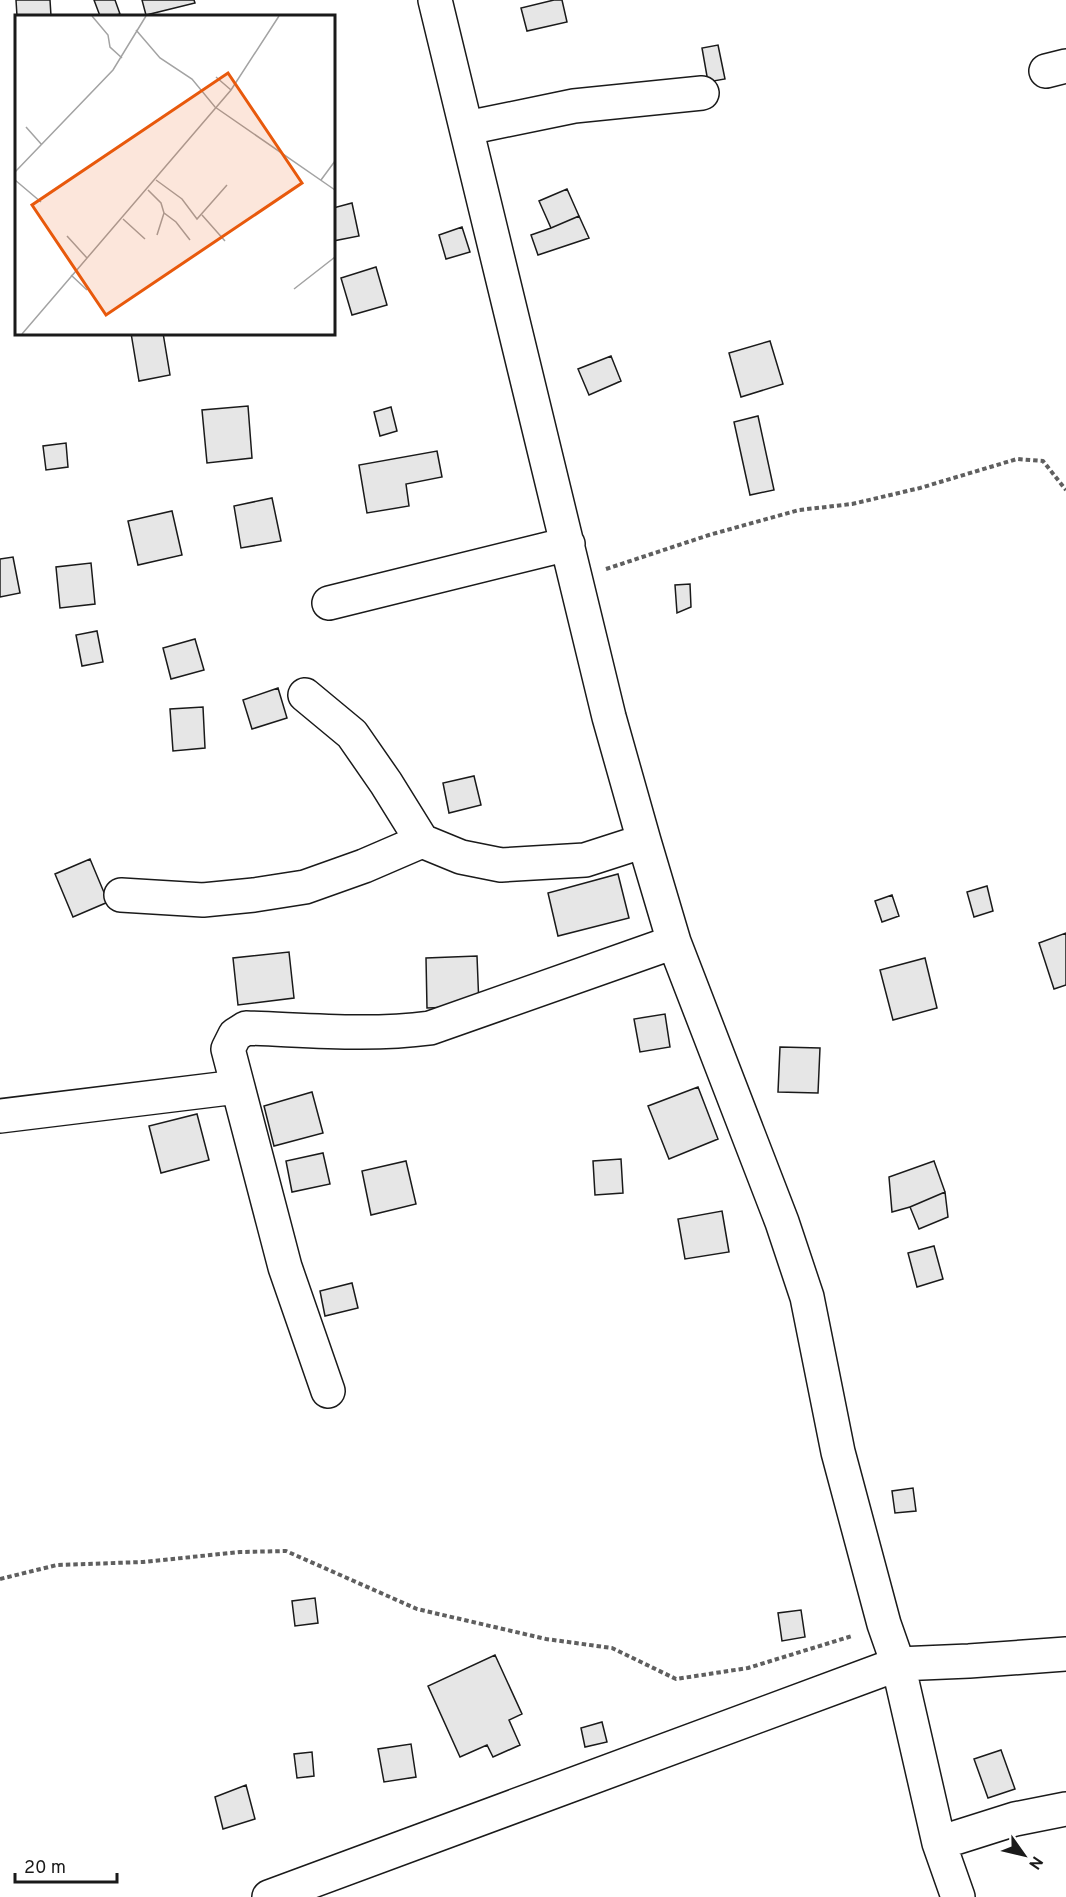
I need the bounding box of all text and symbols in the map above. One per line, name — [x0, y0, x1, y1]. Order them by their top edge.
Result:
inset map — [15, 15, 334, 334]
north arrow — [994, 1825, 1054, 1885]
scale bar — [15, 1846, 117, 1884]
text: N — [1023, 1852, 1046, 1873]
text: 20 m — [24, 1857, 66, 1880]

